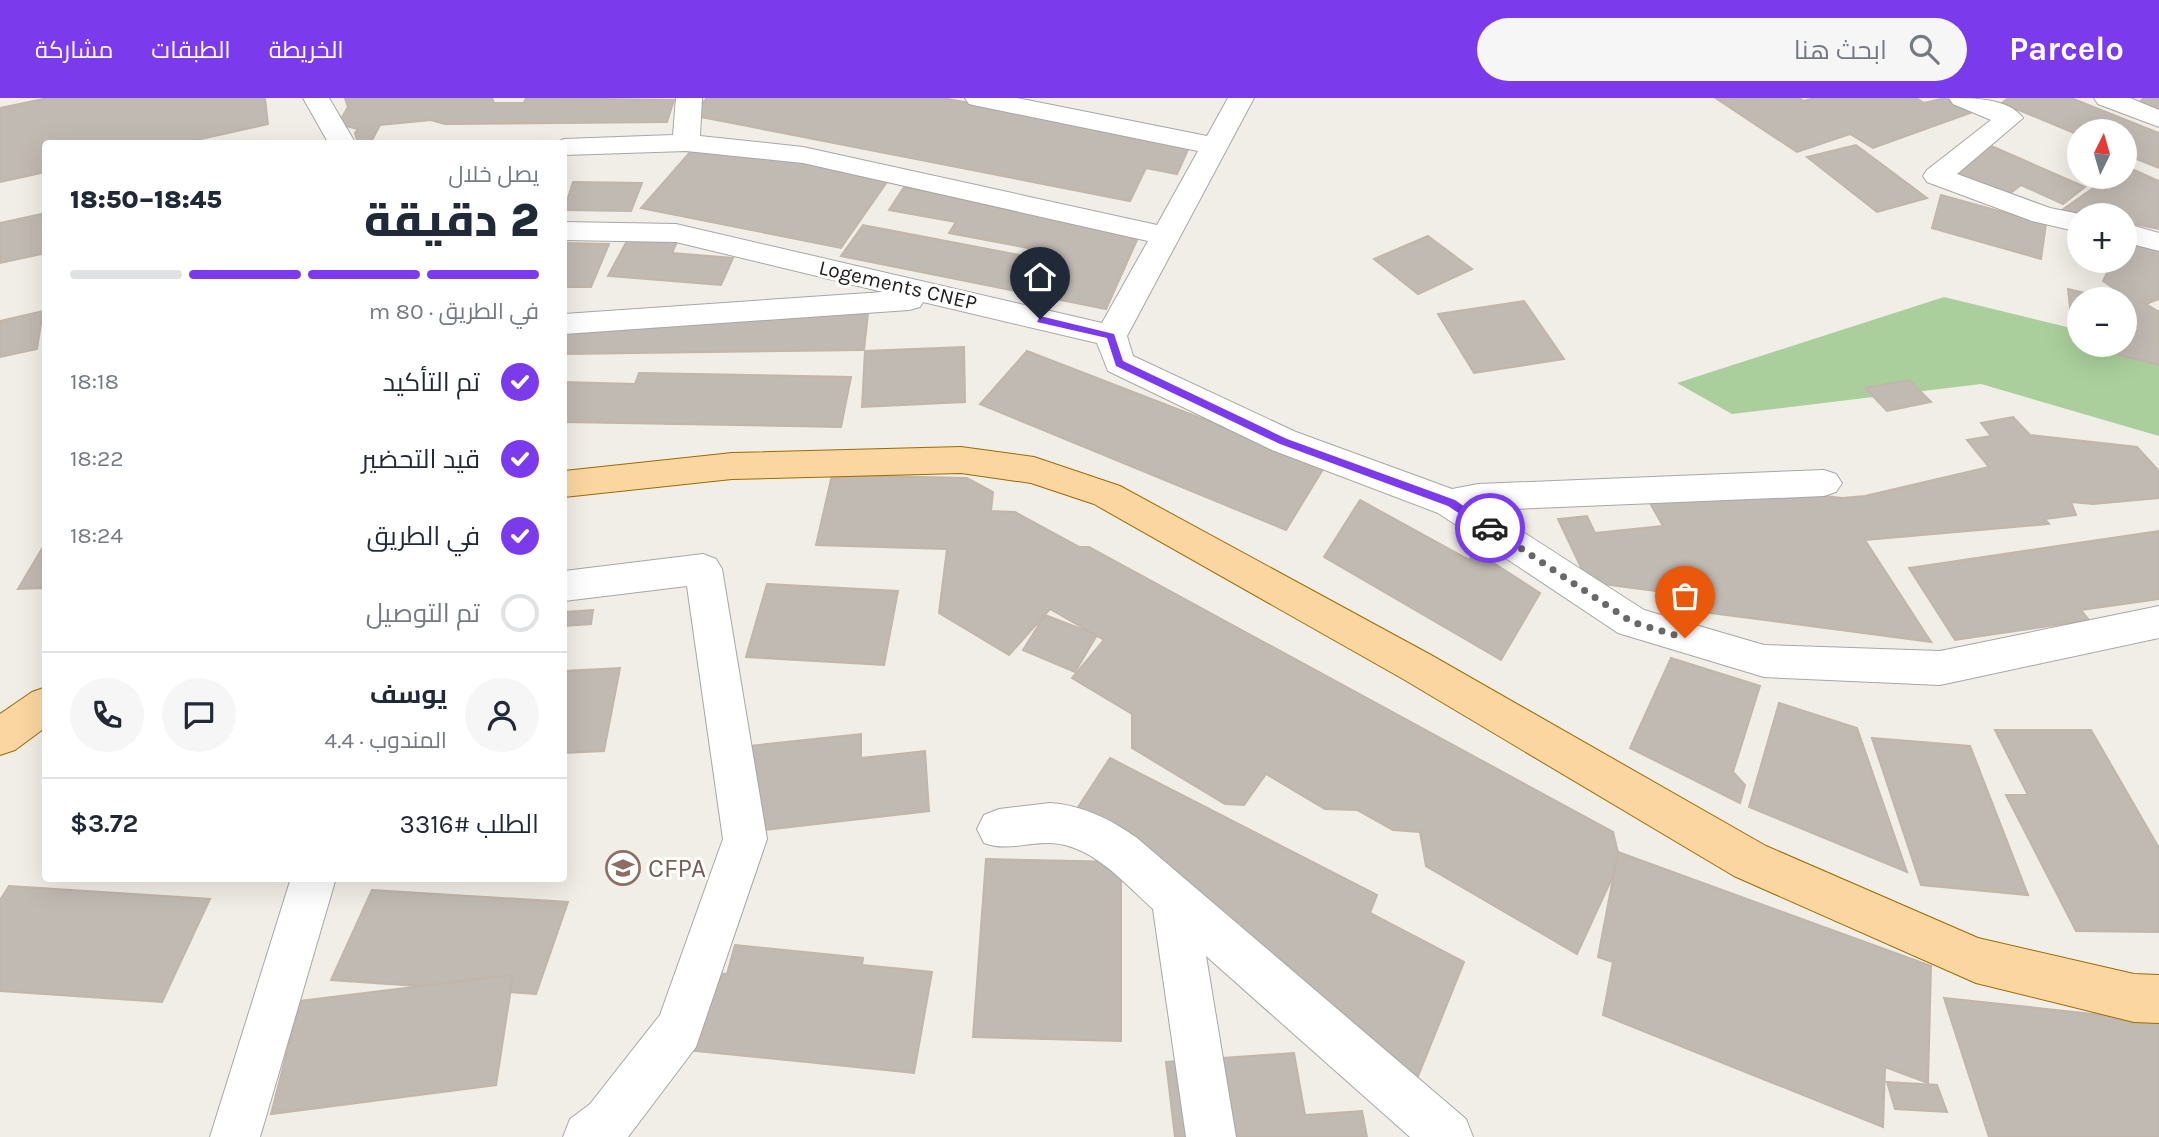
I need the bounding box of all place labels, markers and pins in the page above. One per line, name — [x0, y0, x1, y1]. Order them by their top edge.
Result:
pin — [1010, 247, 1070, 319]
pin — [1655, 566, 1715, 638]
school or university icon: CFPA — [604, 849, 642, 887]
place label: CFPA — [648, 853, 706, 884]

